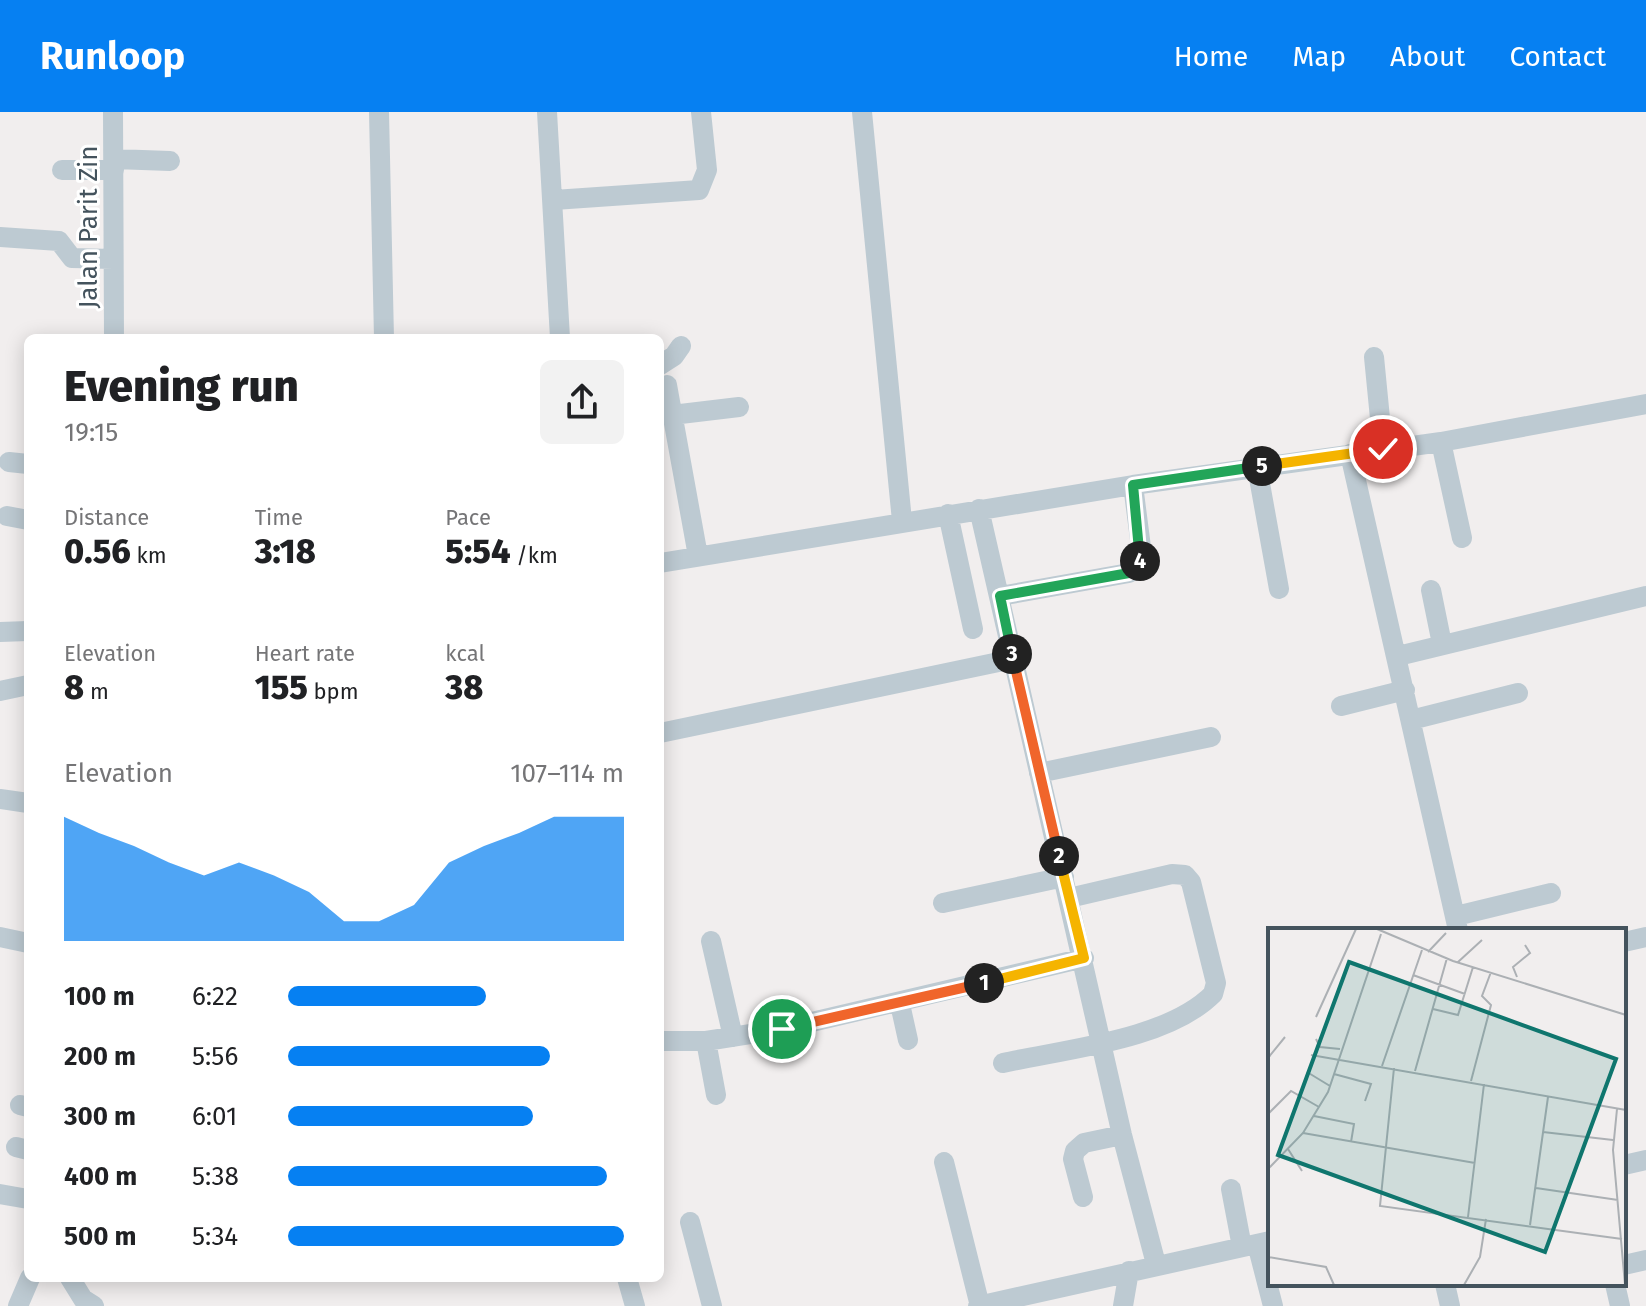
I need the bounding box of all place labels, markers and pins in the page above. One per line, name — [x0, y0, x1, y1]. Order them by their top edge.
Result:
pin — [1349, 415, 1417, 483]
pin: 5 — [1242, 446, 1282, 486]
pin: 4 — [1120, 541, 1160, 581]
pin: 3 — [992, 634, 1032, 674]
pin: 2 — [1039, 836, 1079, 876]
pin: 1 — [964, 963, 1004, 1003]
pin — [748, 995, 816, 1063]

